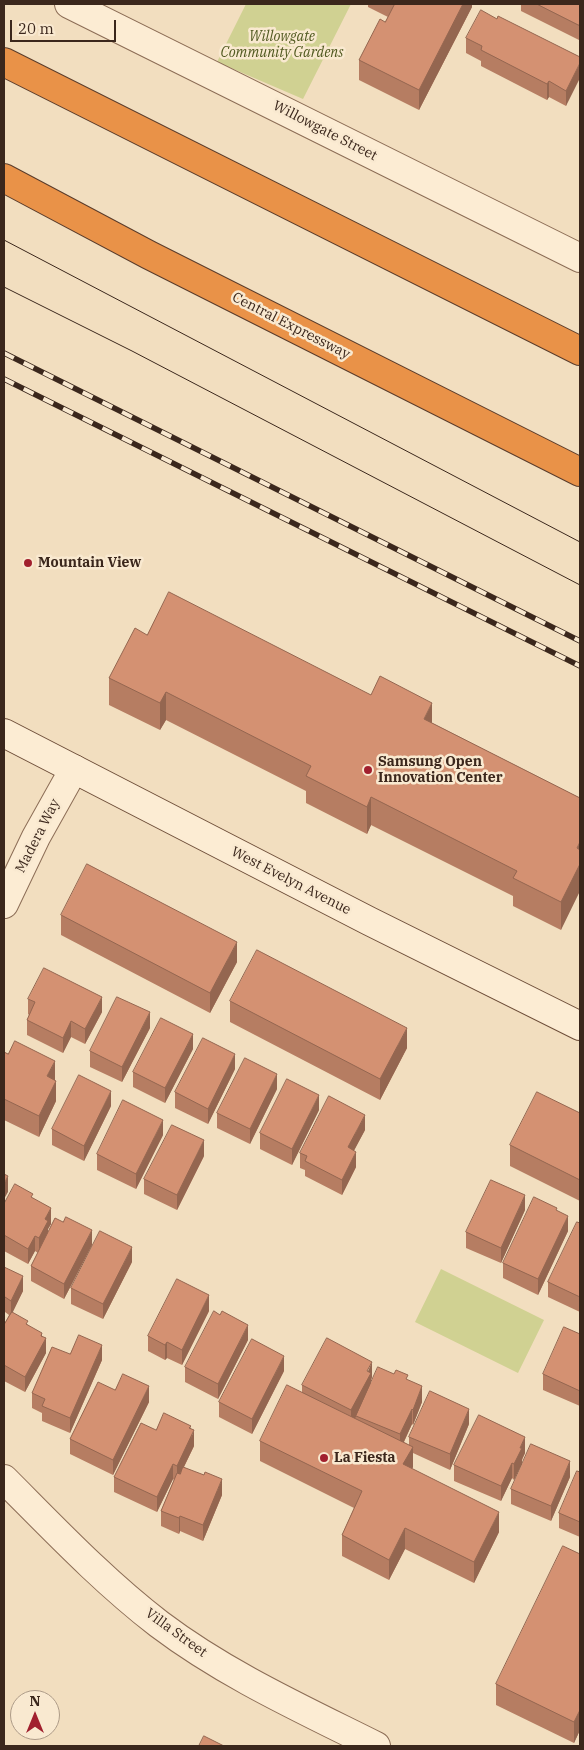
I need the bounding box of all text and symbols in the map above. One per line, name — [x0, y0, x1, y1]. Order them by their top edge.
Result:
scale bar — [12, 10, 119, 42]
text: 20 m — [18, 19, 54, 38]
park label: Willowgate Community Gardens — [221, 29, 343, 62]
street label: Willowgate Street — [270, 97, 380, 165]
street label: Central Expressway — [229, 289, 353, 363]
place label: Mountain View — [38, 555, 141, 571]
marker: Mountain View — [22, 557, 34, 569]
place label: Samsung Open Innovation Center — [378, 754, 503, 786]
marker: Samsung Open Innovation Center — [362, 764, 374, 776]
street label: Madera Way — [12, 796, 64, 876]
street label: West Evelyn Avenue — [228, 844, 354, 918]
place label: La Fiesta — [334, 1450, 396, 1466]
marker: La Fiesta — [318, 1452, 330, 1464]
street label: Villa Street — [142, 1605, 210, 1661]
north arrow — [10, 1690, 60, 1740]
text: N — [29, 1692, 41, 1710]

